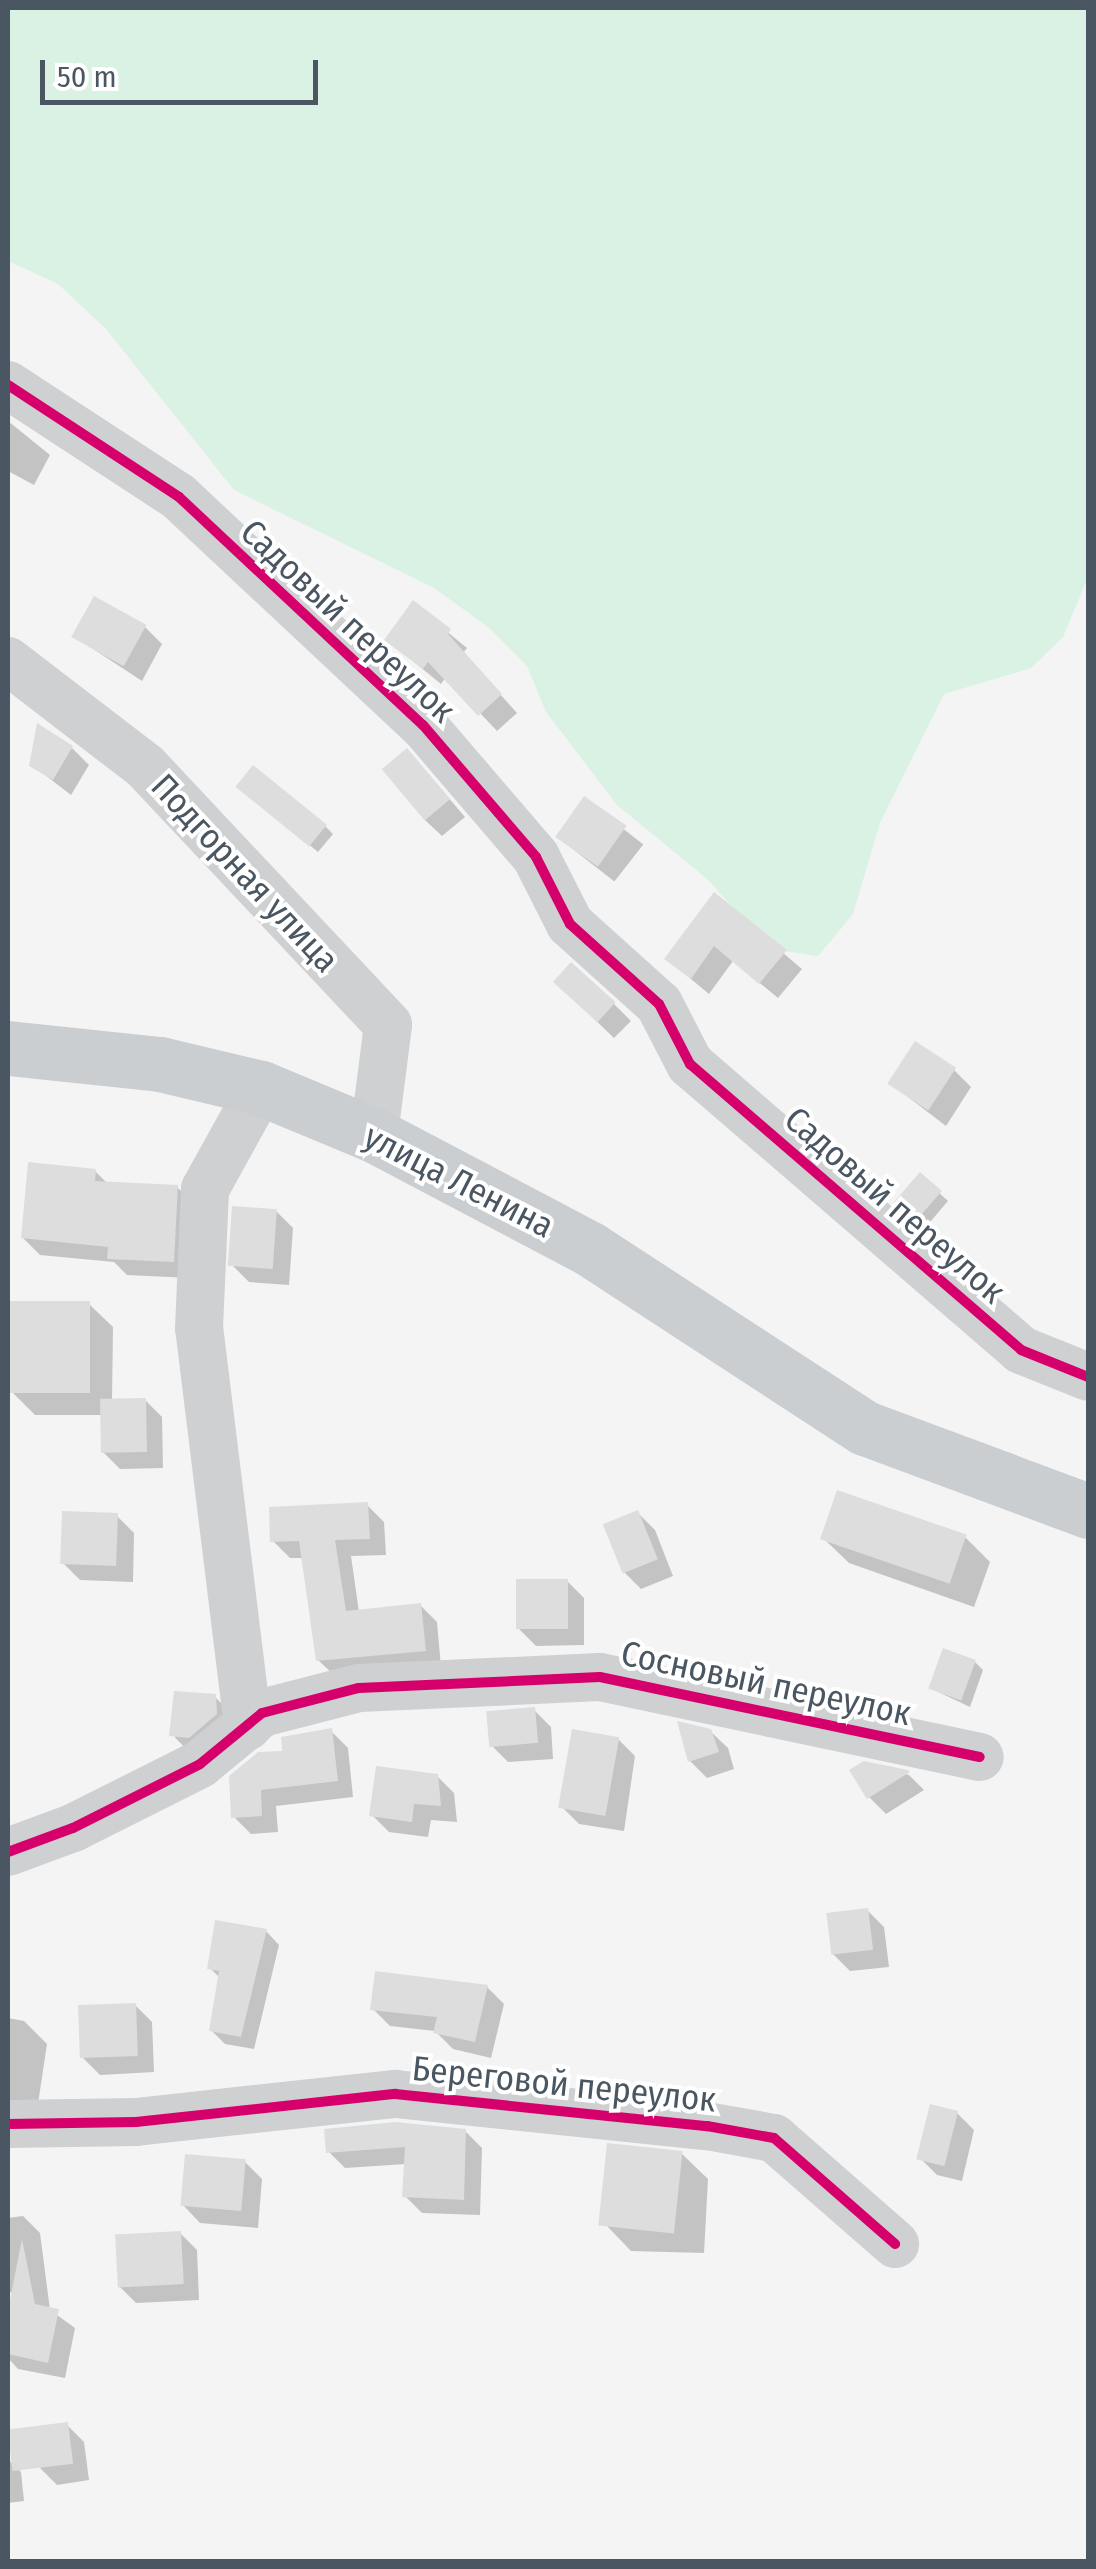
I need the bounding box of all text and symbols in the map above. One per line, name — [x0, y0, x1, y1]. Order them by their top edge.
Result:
scale bar — [45, 40, 322, 102]
text: 50 m — [57, 59, 117, 95]
street label: Садовый переулок — [232, 511, 464, 731]
street label: Подгорная улица — [142, 765, 348, 981]
street label: Садовый переулок — [776, 1098, 1014, 1312]
street label: улица Ленина — [357, 1115, 561, 1247]
street label: Сосновый переулок — [617, 1632, 915, 1734]
street label: Береговой переулок — [410, 2047, 718, 2121]

